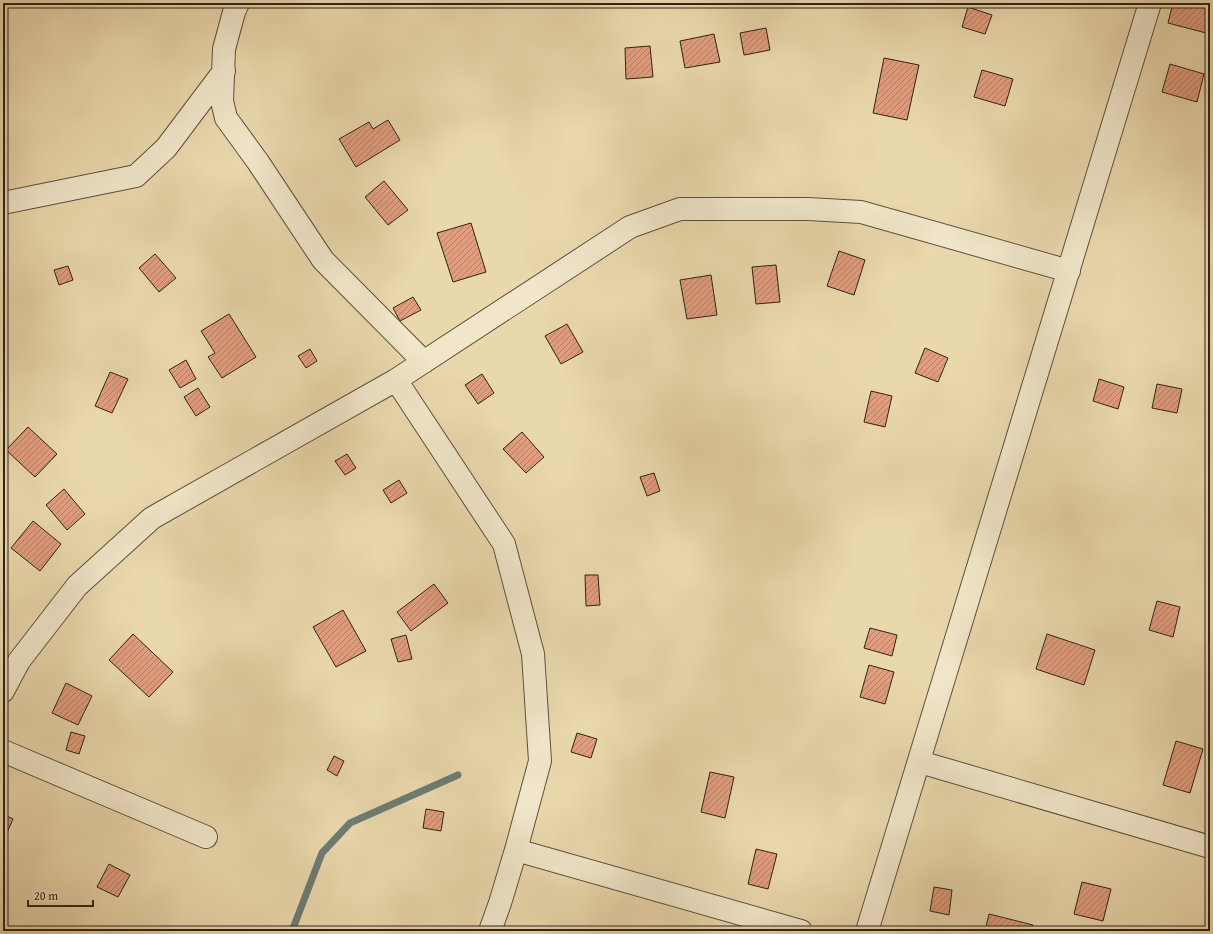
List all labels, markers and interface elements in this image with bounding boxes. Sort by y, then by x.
scale bar [28,882,93,908]
text: 20 m [34,887,58,904]

